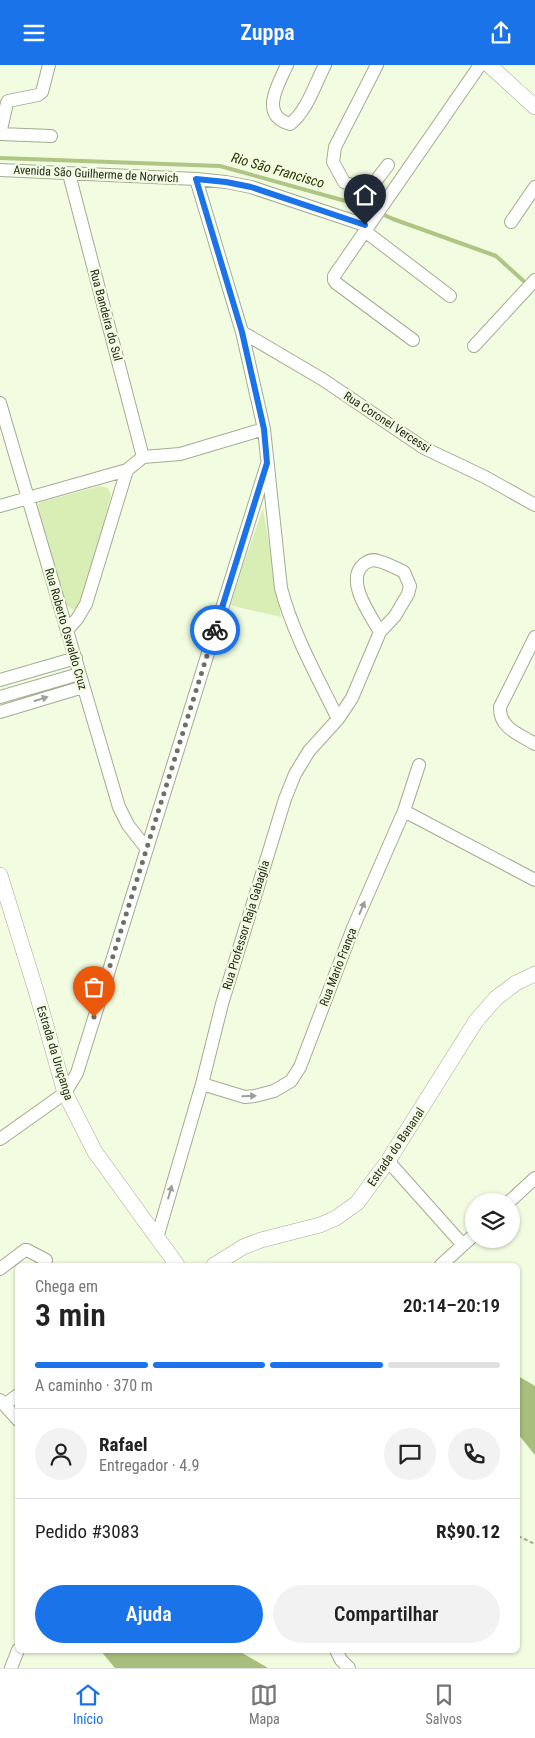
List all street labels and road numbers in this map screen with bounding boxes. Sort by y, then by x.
street label: Avenida São Guilherme de Norwich [13,163,179,185]
street label: Rua Bandeira do Sul [87,268,125,362]
street label: Rua Coronel Vercessi [341,389,433,455]
street label: Rua Roberto Oswaldo Cruz [42,567,90,691]
street label: Rua Professor Raja Gabaglia [220,858,272,991]
street label: Rua Mario França [317,926,359,1008]
street label: Estrada da Uruçanga [34,1004,76,1102]
street label: Estrada do Bananal [365,1105,427,1189]

